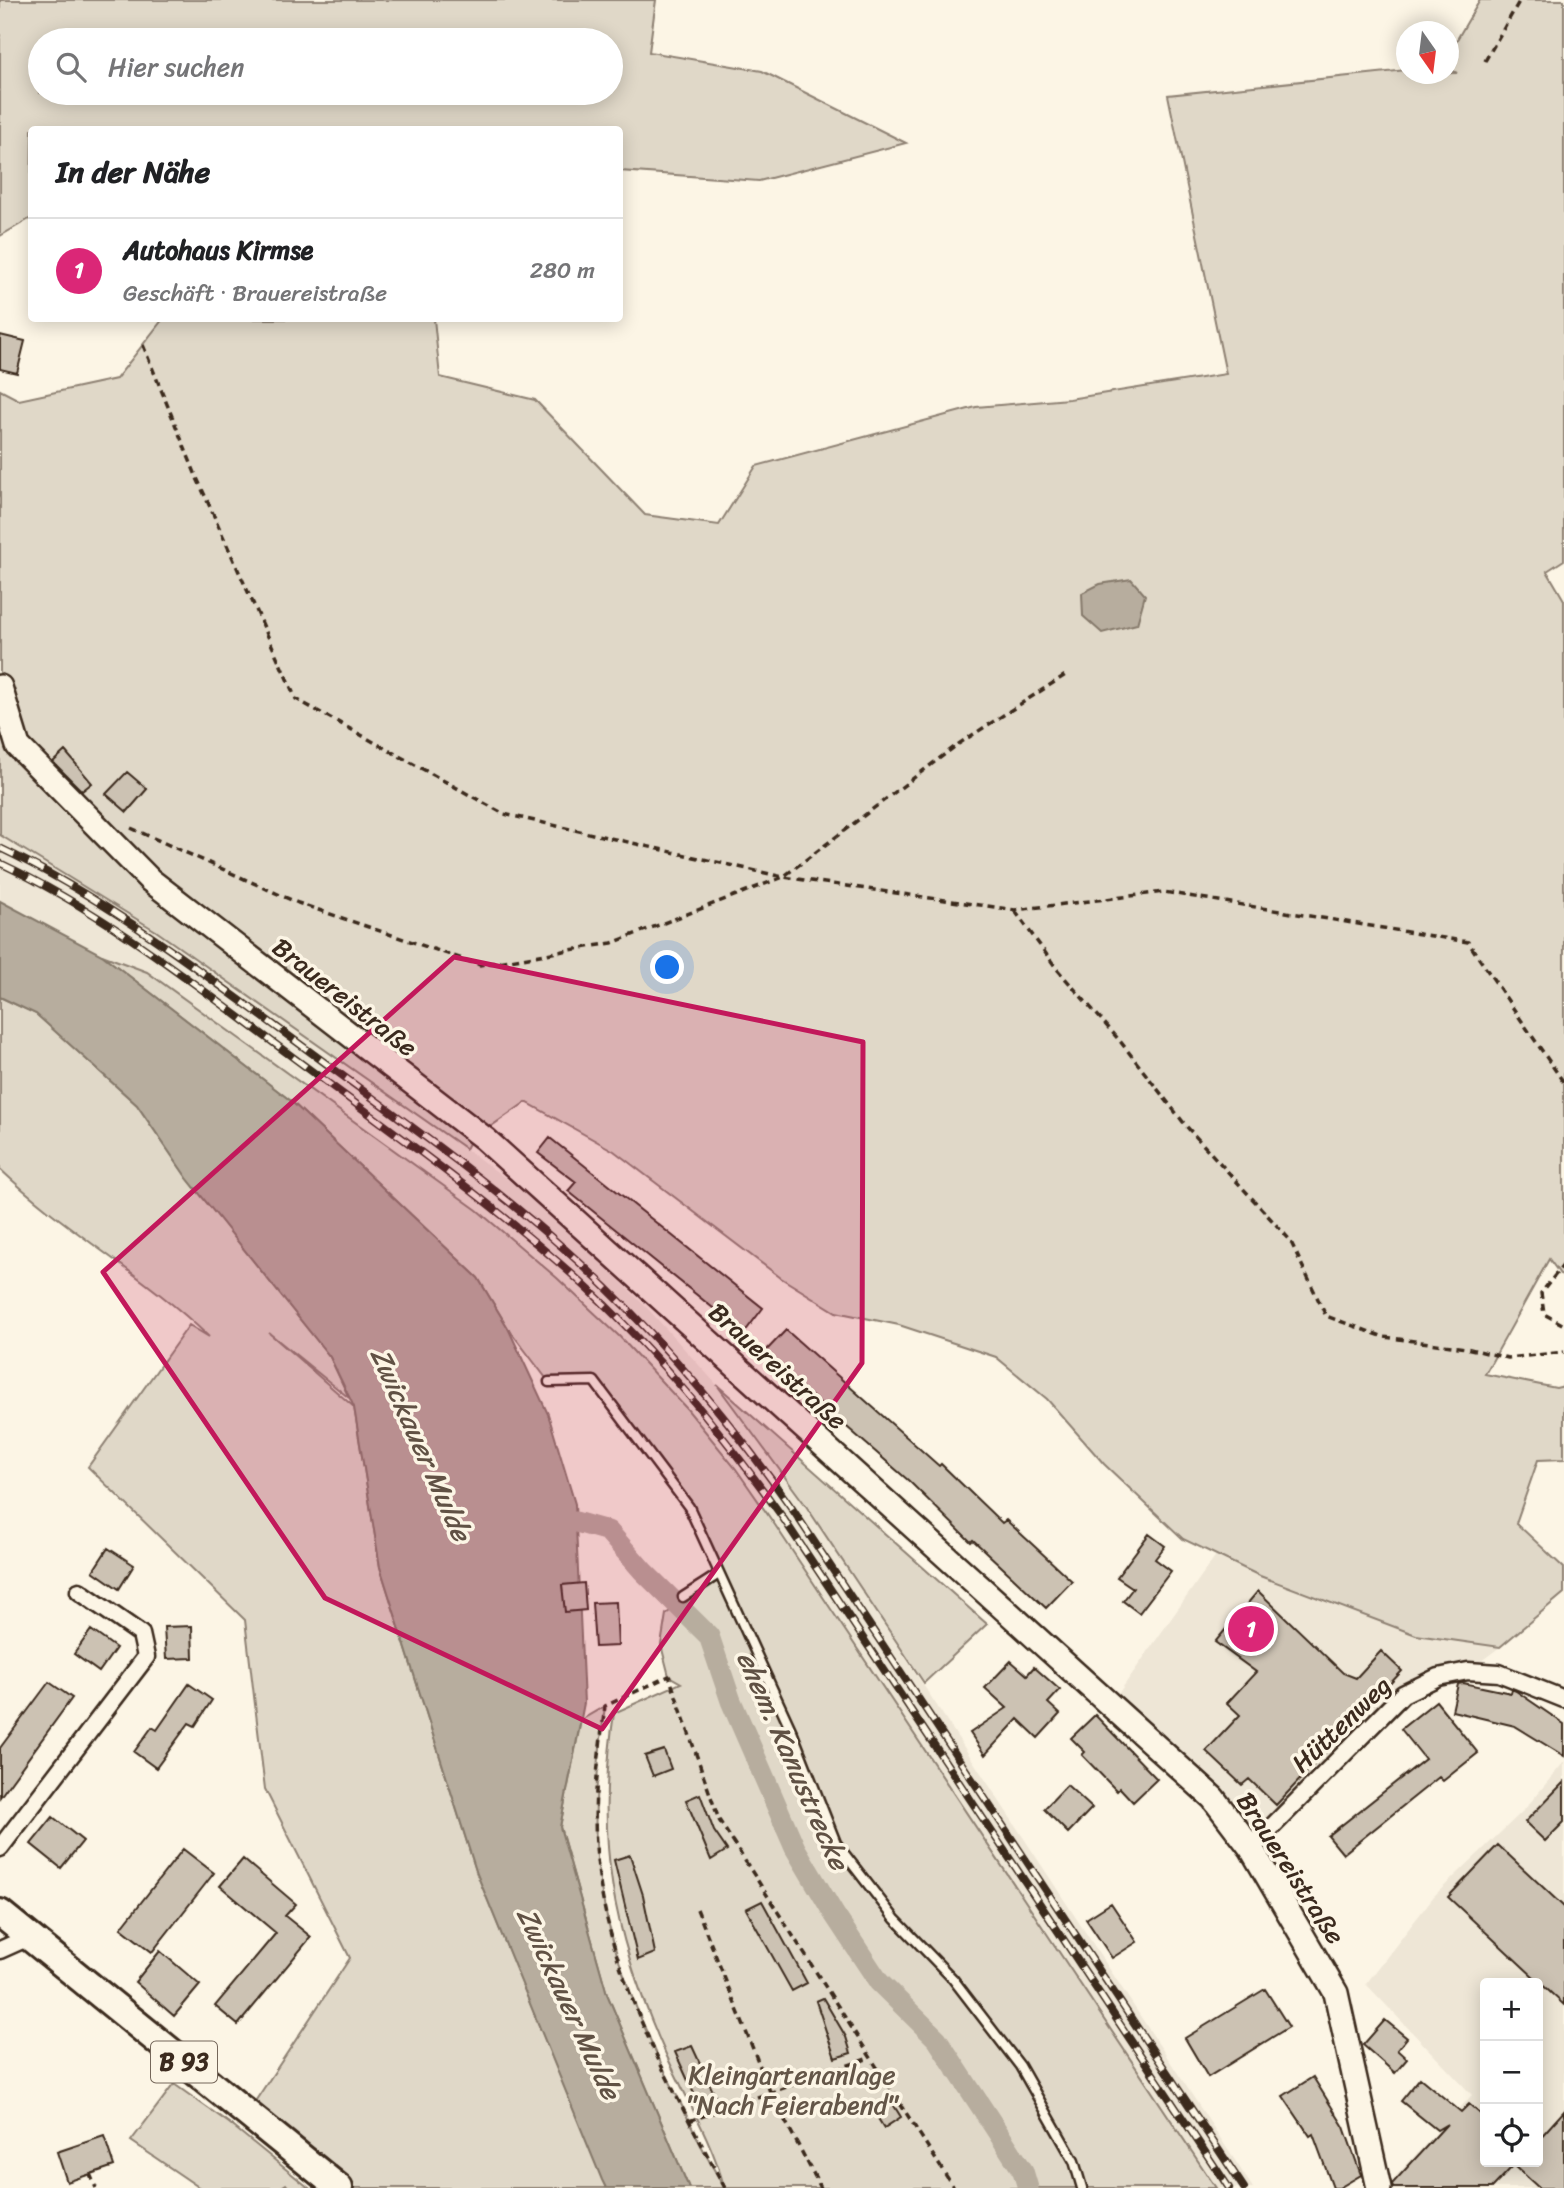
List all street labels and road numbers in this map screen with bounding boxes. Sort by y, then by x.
street label: Brauereistraße [262,925,428,1069]
street label: Brauereistraße [698,1290,858,1442]
street label: Hüttenweg [1280,1664,1402,1784]
street label: Brauereistraße [1224,1782,1358,1954]
road number: B 93 [151,2041,217,2082]

